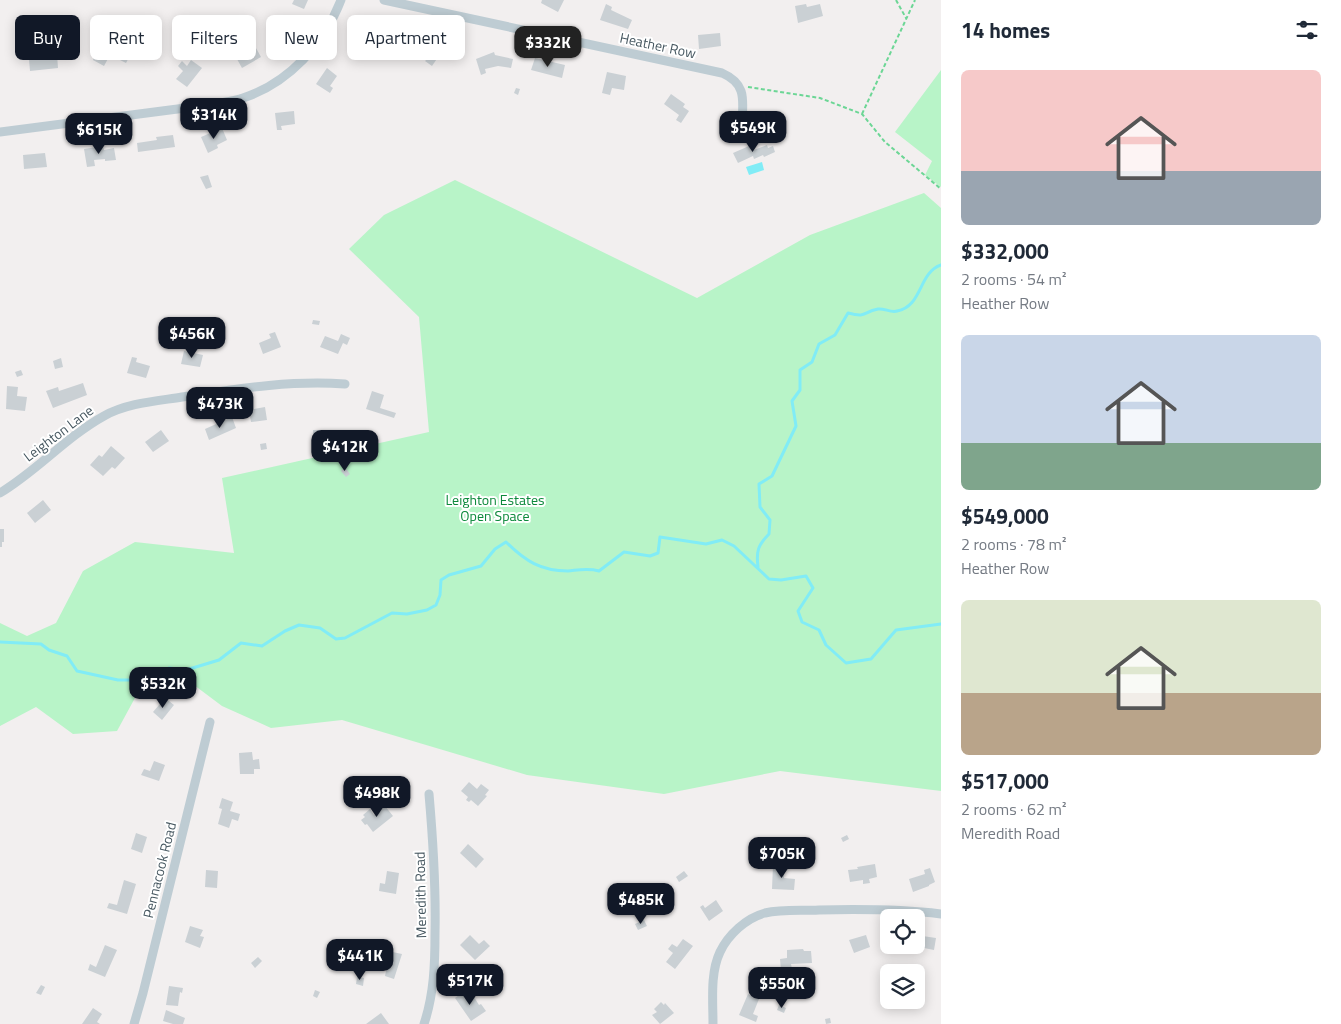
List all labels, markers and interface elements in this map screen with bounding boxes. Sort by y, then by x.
text: 14 homes [961,14,1050,46]
chip: Buy [15,15,80,60]
chip: Rent [90,15,162,60]
chip: Filters [172,15,256,60]
chip: New [266,15,337,60]
chip: Apartment [347,15,465,60]
icon: filters [1293,16,1321,44]
pin: $332K [513,26,583,68]
street label: Heather Row [618,27,698,63]
text: $332K [525,30,571,54]
pin: $314K [179,98,249,140]
text: $314K [191,102,237,126]
icon: home [1096,103,1186,193]
pin: $549K [718,110,788,153]
pin: $615K [64,112,134,155]
text: $549K [730,115,776,139]
text: $615K [76,117,122,141]
text: $332,000 [961,235,1049,267]
text: 2 rooms · 54 m² [961,267,1066,291]
text: Heather Row [961,291,1049,315]
pin: $456K [157,316,227,359]
text: $456K [169,321,215,345]
icon: home [1096,368,1186,458]
pin: $473K [185,386,255,429]
text: $473K [197,391,243,415]
street label: Leighton Lane [19,400,97,466]
pin: $412K [310,430,380,472]
text: $412K [322,434,368,458]
park label: Leighton Estates Open Space [445,489,545,526]
text: $549,000 [961,500,1049,532]
text: 2 rooms · 78 m² [961,532,1066,556]
text: Heather Row [961,556,1049,580]
icon: home [1096,633,1186,723]
pin: $532K [128,666,198,709]
text: $532K [140,671,186,695]
text: $517,000 [961,765,1049,797]
pin: $498K [342,776,412,818]
text: $498K [354,780,400,804]
text: 2 rooms · 62 m² [961,797,1066,821]
street label: Pennacook Road [137,820,181,920]
text: Meredith Road [961,821,1060,845]
pin: $705K [747,836,817,879]
text: $705K [759,841,805,865]
street label: Meredith Road [409,851,431,939]
pin: $485K [606,882,676,925]
text: $485K [618,887,664,911]
map controls [880,909,925,1009]
button: locate [880,909,925,954]
pin: $441K [325,938,395,981]
text: $441K [337,943,383,967]
pin: $517K [435,964,505,1006]
button: layers [880,964,925,1009]
pin: $550K [747,966,817,1009]
text: $517K [447,968,493,992]
text: $550K [759,971,805,995]

